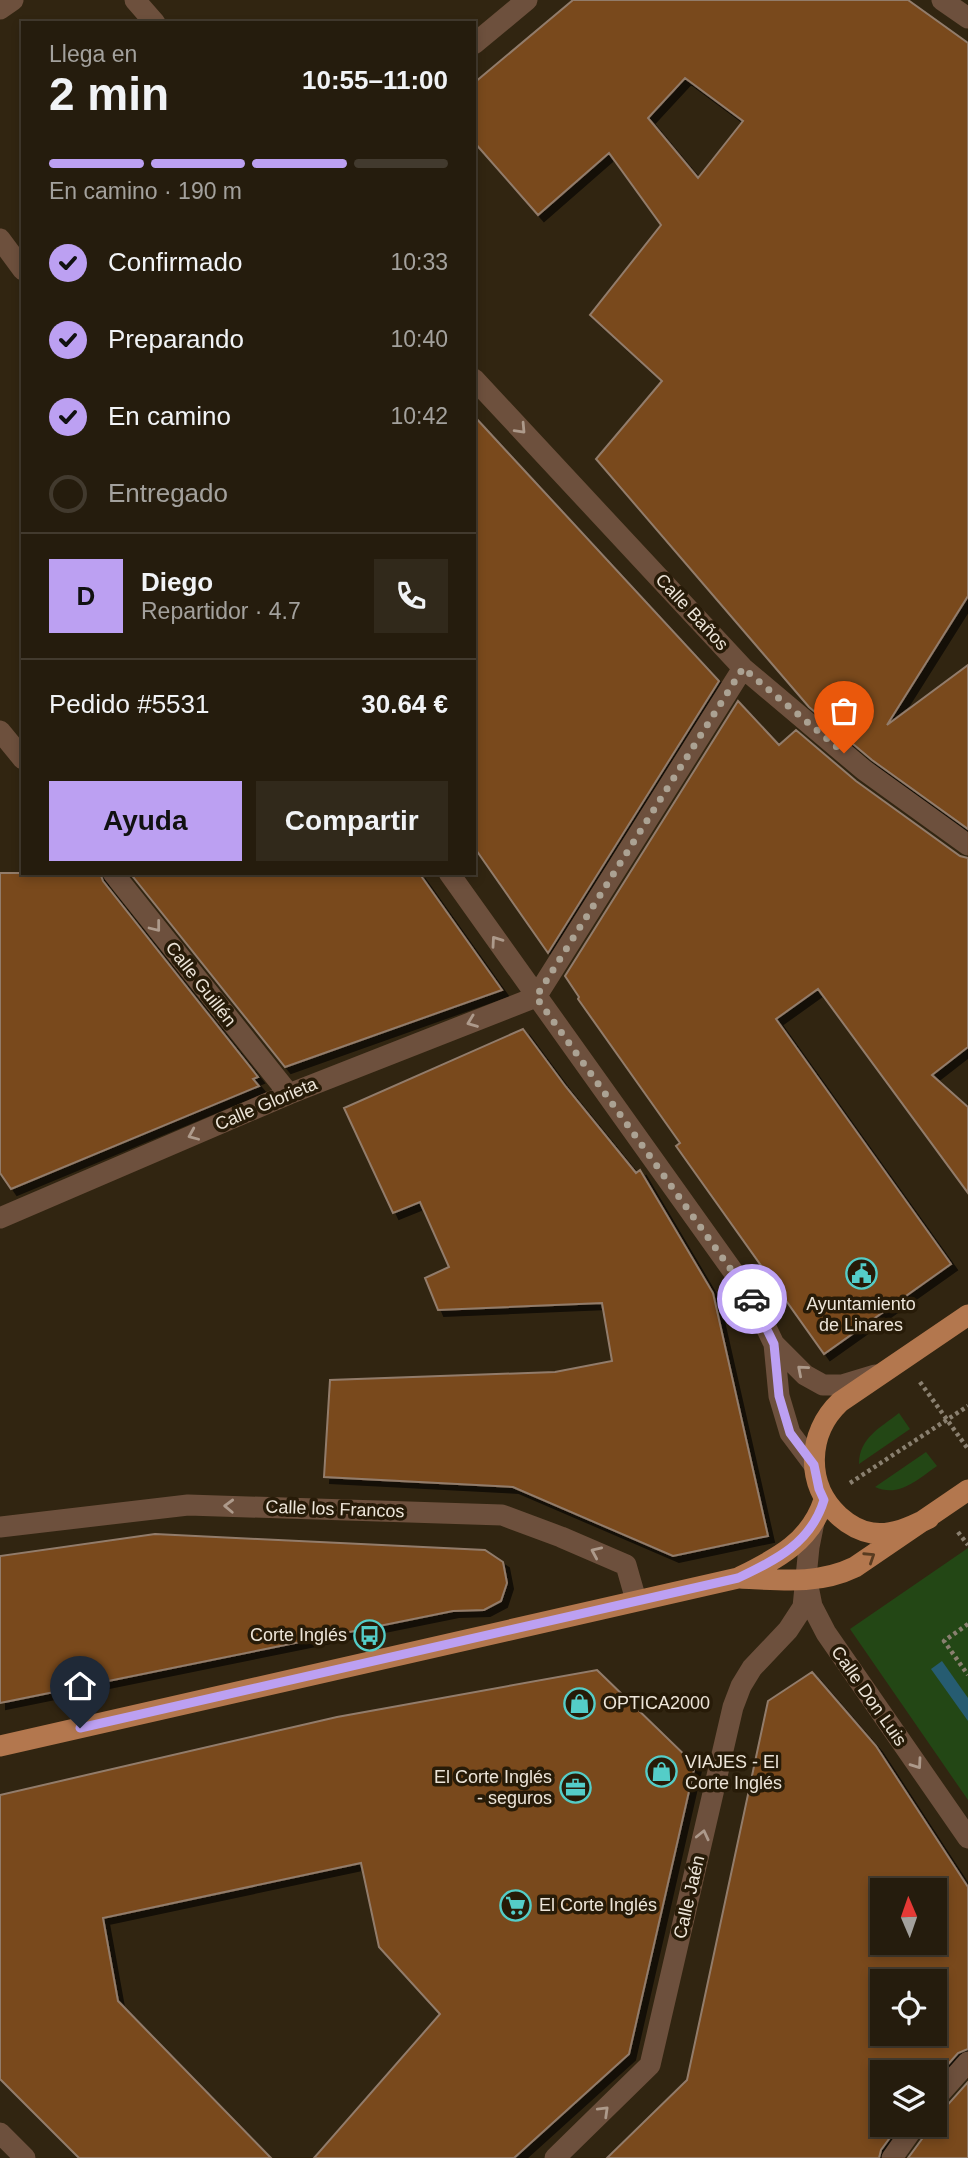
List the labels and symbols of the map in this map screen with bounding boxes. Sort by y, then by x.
one-way arrow [512,420,525,433]
street label: Calle Baños [652,570,732,654]
pin [814,681,874,753]
one-way arrow [147,919,160,931]
one-way arrow [492,936,505,949]
street label: Calle Guillén [162,938,240,1030]
one-way arrow [467,1014,479,1028]
street label: Calle Glorieta [212,1073,321,1135]
one-way arrow [188,1127,200,1141]
public building icon: Ayuntamiento de Linares [844,1257,878,1291]
courier [717,1264,787,1334]
place label: Ayuntamiento de Linares [806,1294,916,1335]
one-way arrow [797,1366,810,1378]
street label: Calle los Francos [265,1497,405,1521]
one-way arrow [224,1498,234,1514]
one-way arrow [591,1547,603,1561]
one-way arrow [862,1553,875,1565]
bus stop icon: Corte Inglés [353,1618,387,1652]
place label: Corte Inglés [250,1625,347,1645]
street label: Calle Don Luis [827,1642,911,1750]
pin [50,1656,110,1728]
shop icon: OPTICA2000 [563,1686,597,1720]
place label: OPTICA2000 [603,1693,710,1713]
place label: VIAJES - El Corte Inglés [685,1752,782,1793]
shop icon: VIAJES - El Corte Inglés [645,1755,679,1789]
one-way arrow [909,1756,921,1769]
place label: El Corte Inglés - seguros [434,1767,552,1808]
office icon: El Corte Inglés - seguros [558,1770,592,1804]
one-way arrow [695,1829,709,1841]
street label: Calle Jaén [670,1853,708,1941]
north arrow [870,1878,947,1955]
supermarket icon: El Corte Inglés [499,1888,533,1922]
place label: El Corte Inglés [539,1895,657,1915]
one-way arrow [595,2106,608,2119]

